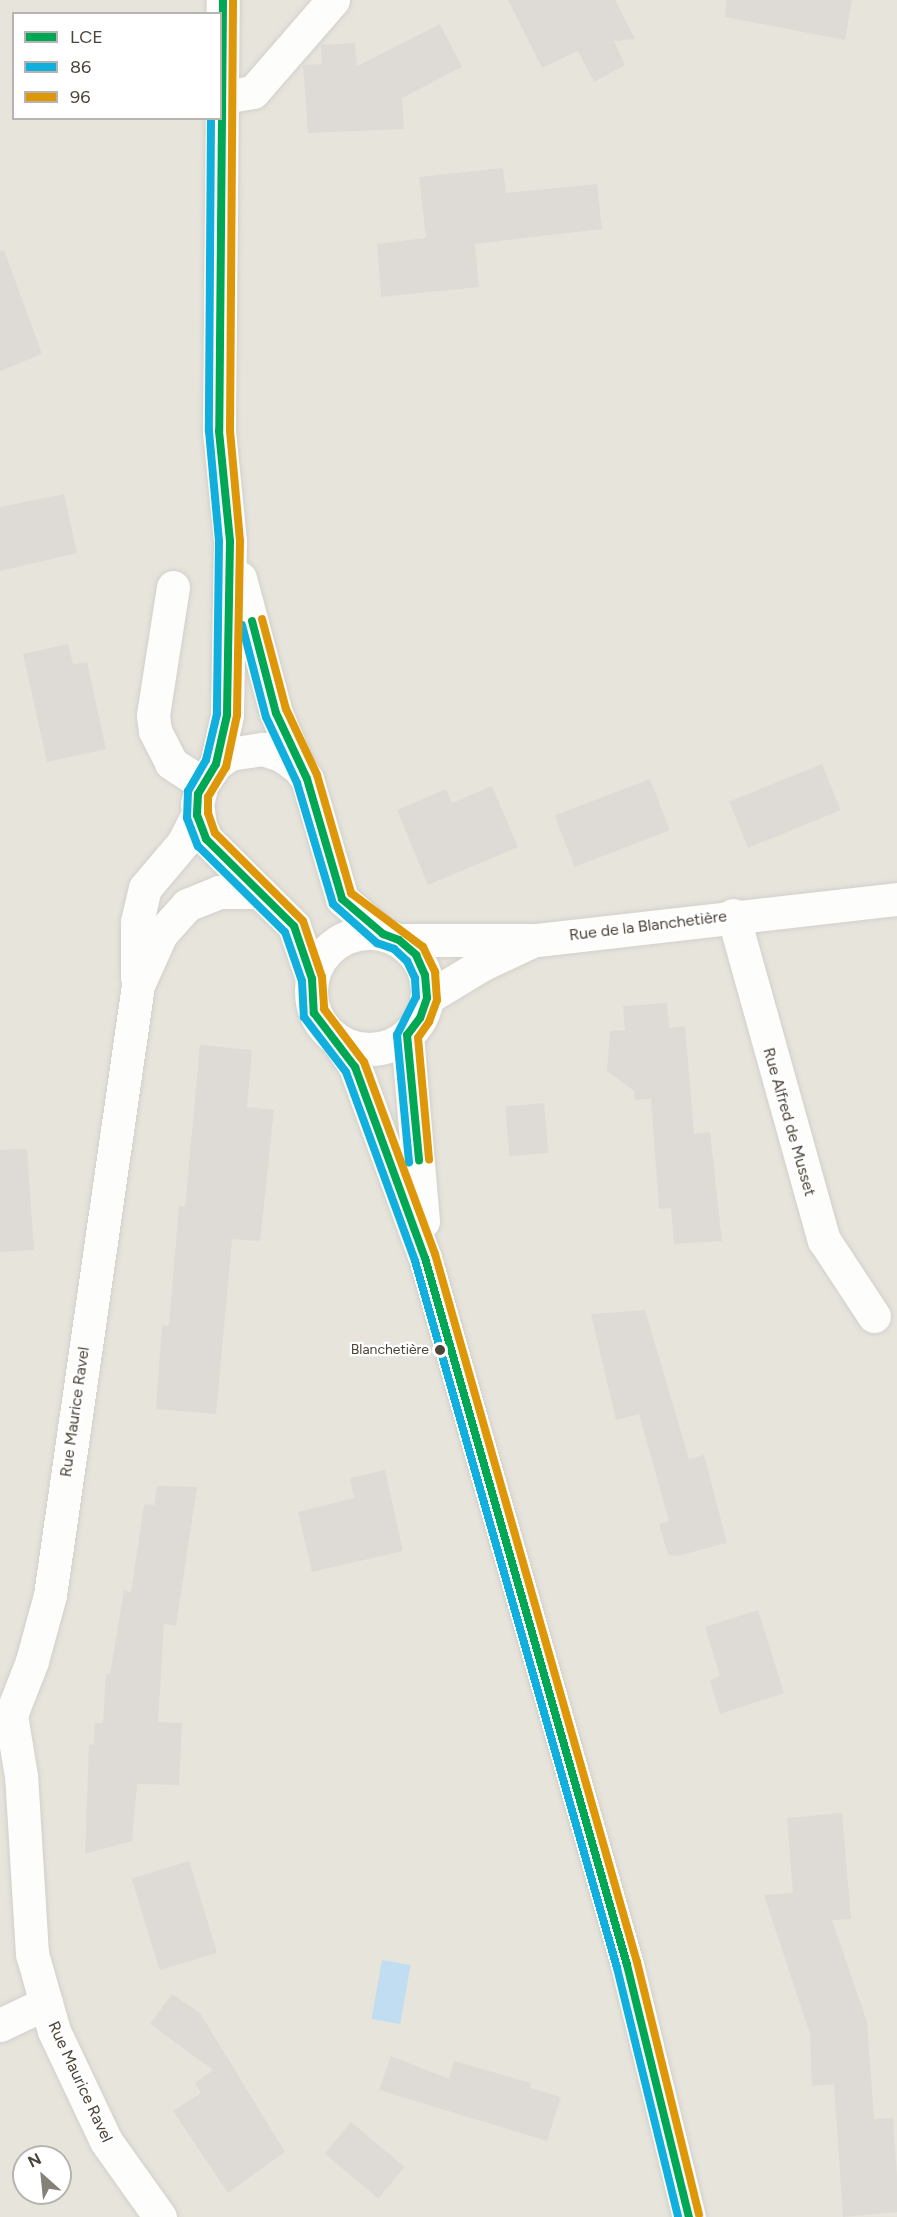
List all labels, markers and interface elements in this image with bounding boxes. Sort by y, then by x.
legend [12,12,222,120]
text: LCE [70,26,103,48]
text: 86 [70,56,91,78]
text: 96 [70,86,90,108]
street label: Rue de la Blanchetière [568,907,728,945]
street label: Rue Alfred de Musset [759,1046,819,1198]
place label: Blanchetière [351,1342,429,1358]
marker: Blanchetière [434,1344,446,1356]
street label: Rue Maurice Ravel [56,1346,94,1478]
street label: Rue Maurice Ravel [44,2019,116,2145]
north arrow [12,2145,72,2205]
text: N [25,2149,44,2172]

